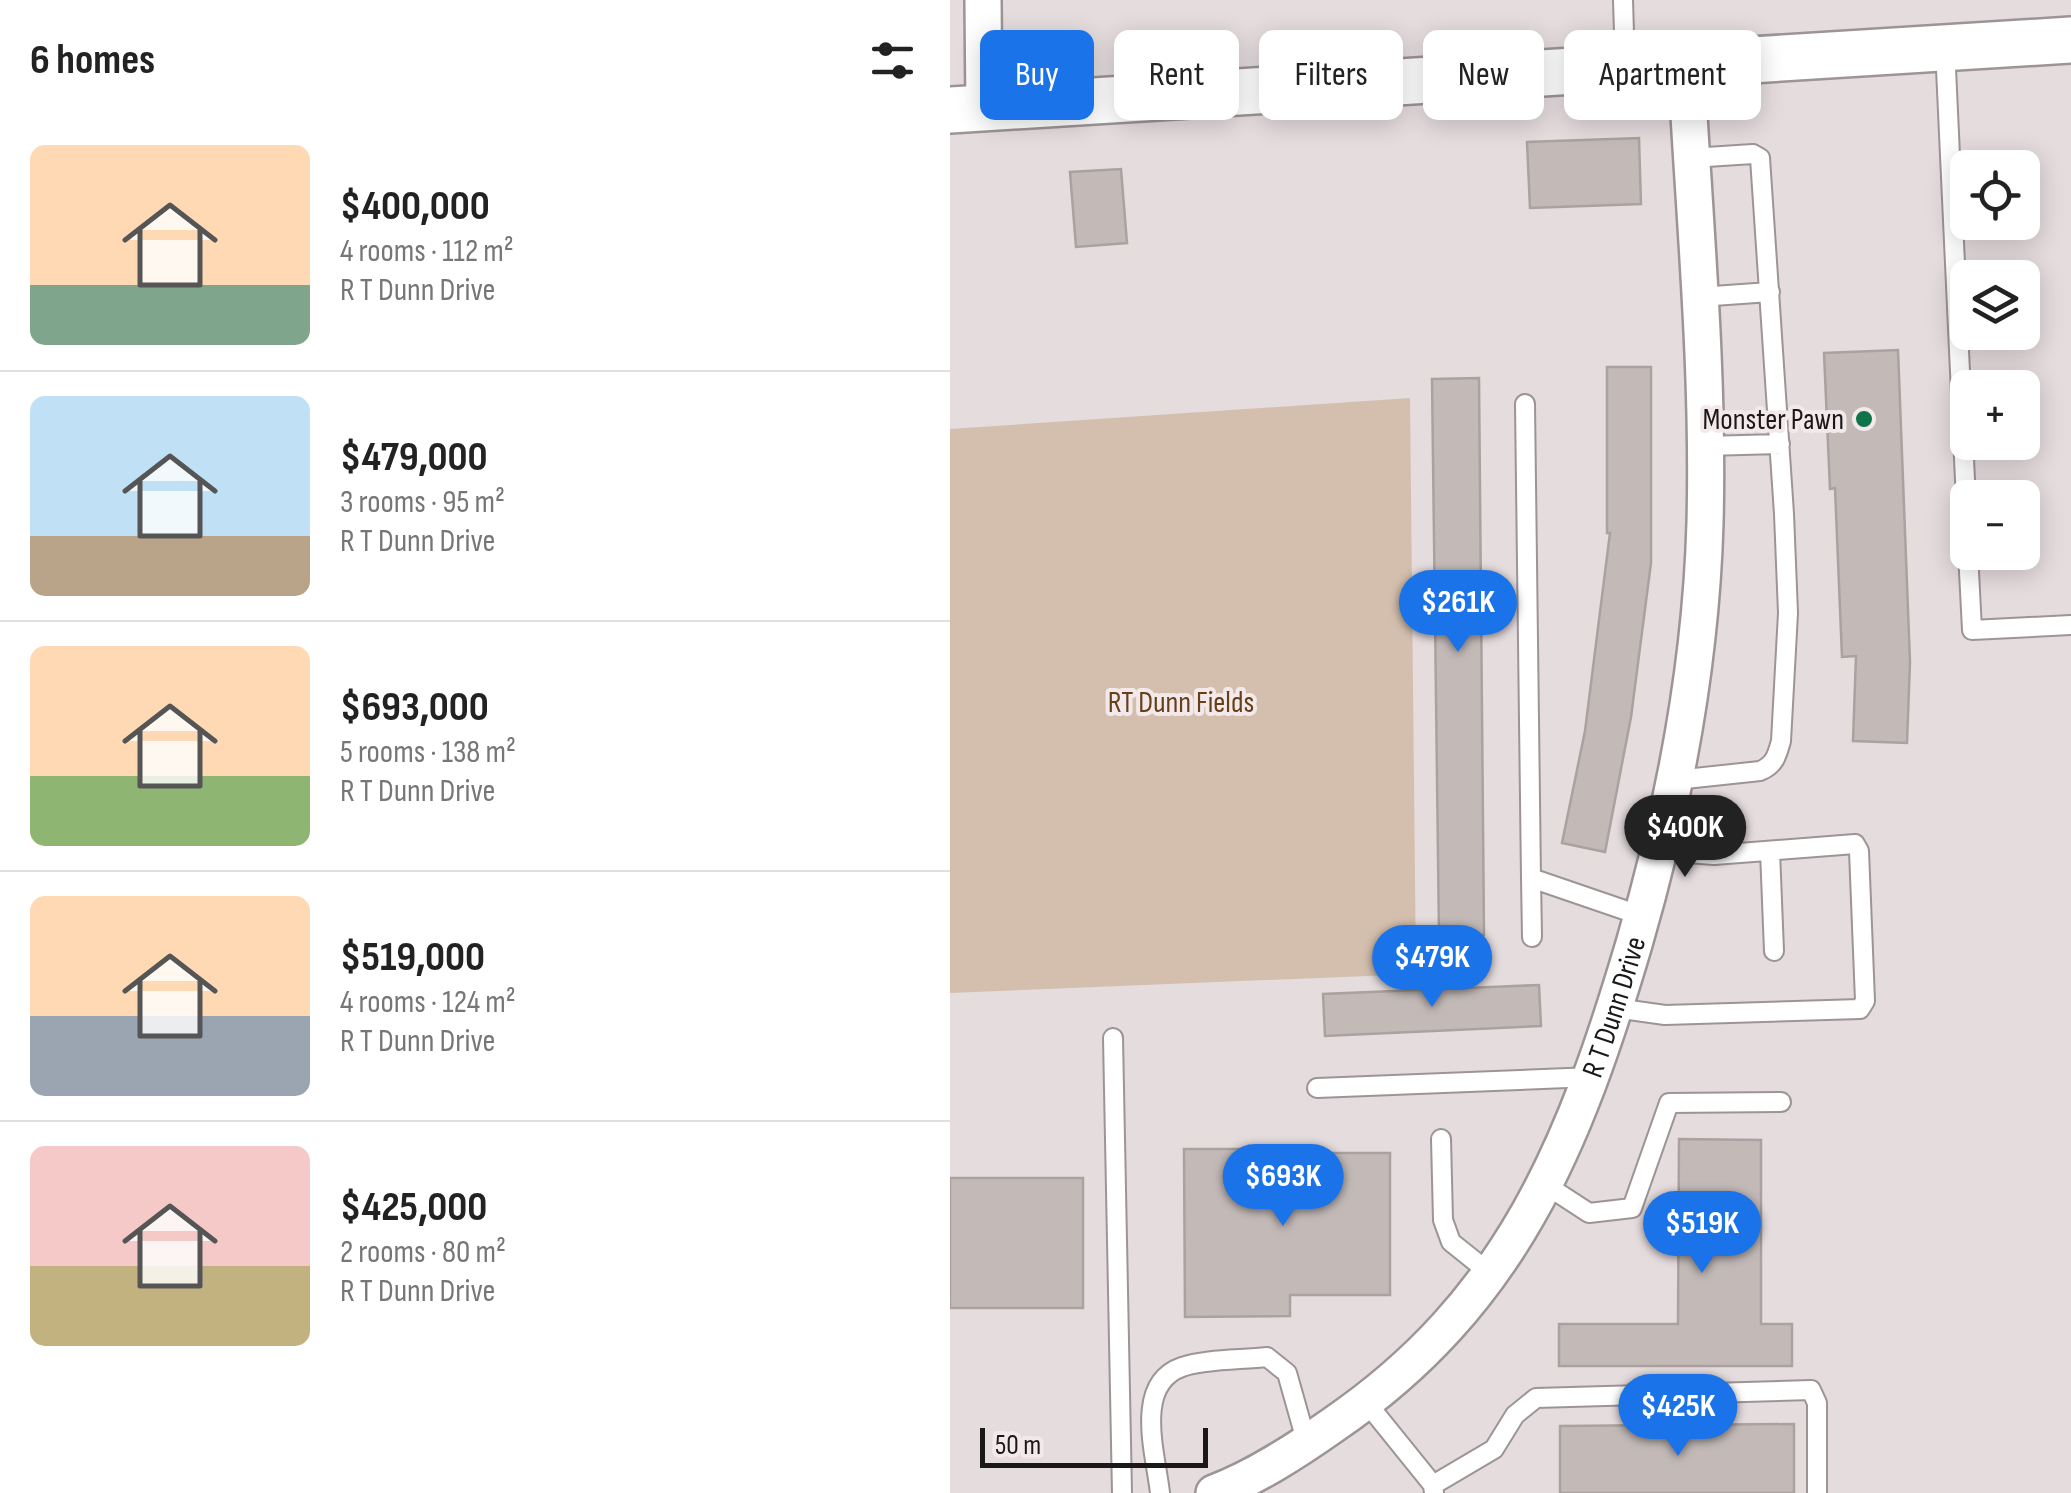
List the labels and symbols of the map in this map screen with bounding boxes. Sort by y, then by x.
place label: Monster Pawn [1702,402,1844,438]
marker: Monster Pawn [1853,408,1875,430]
pin: $261K [1388,570,1528,655]
park label: RT Dunn Fields [1108,685,1254,721]
pin: $400K [1615,795,1755,880]
pin: $479K [1362,925,1502,1010]
street label: R T Dunn Drive [1575,933,1654,1083]
pin: $693K [1213,1144,1353,1229]
pin: $519K [1632,1191,1772,1276]
pin: $425K [1608,1374,1748,1459]
scale bar [980,1423,1208,1468]

